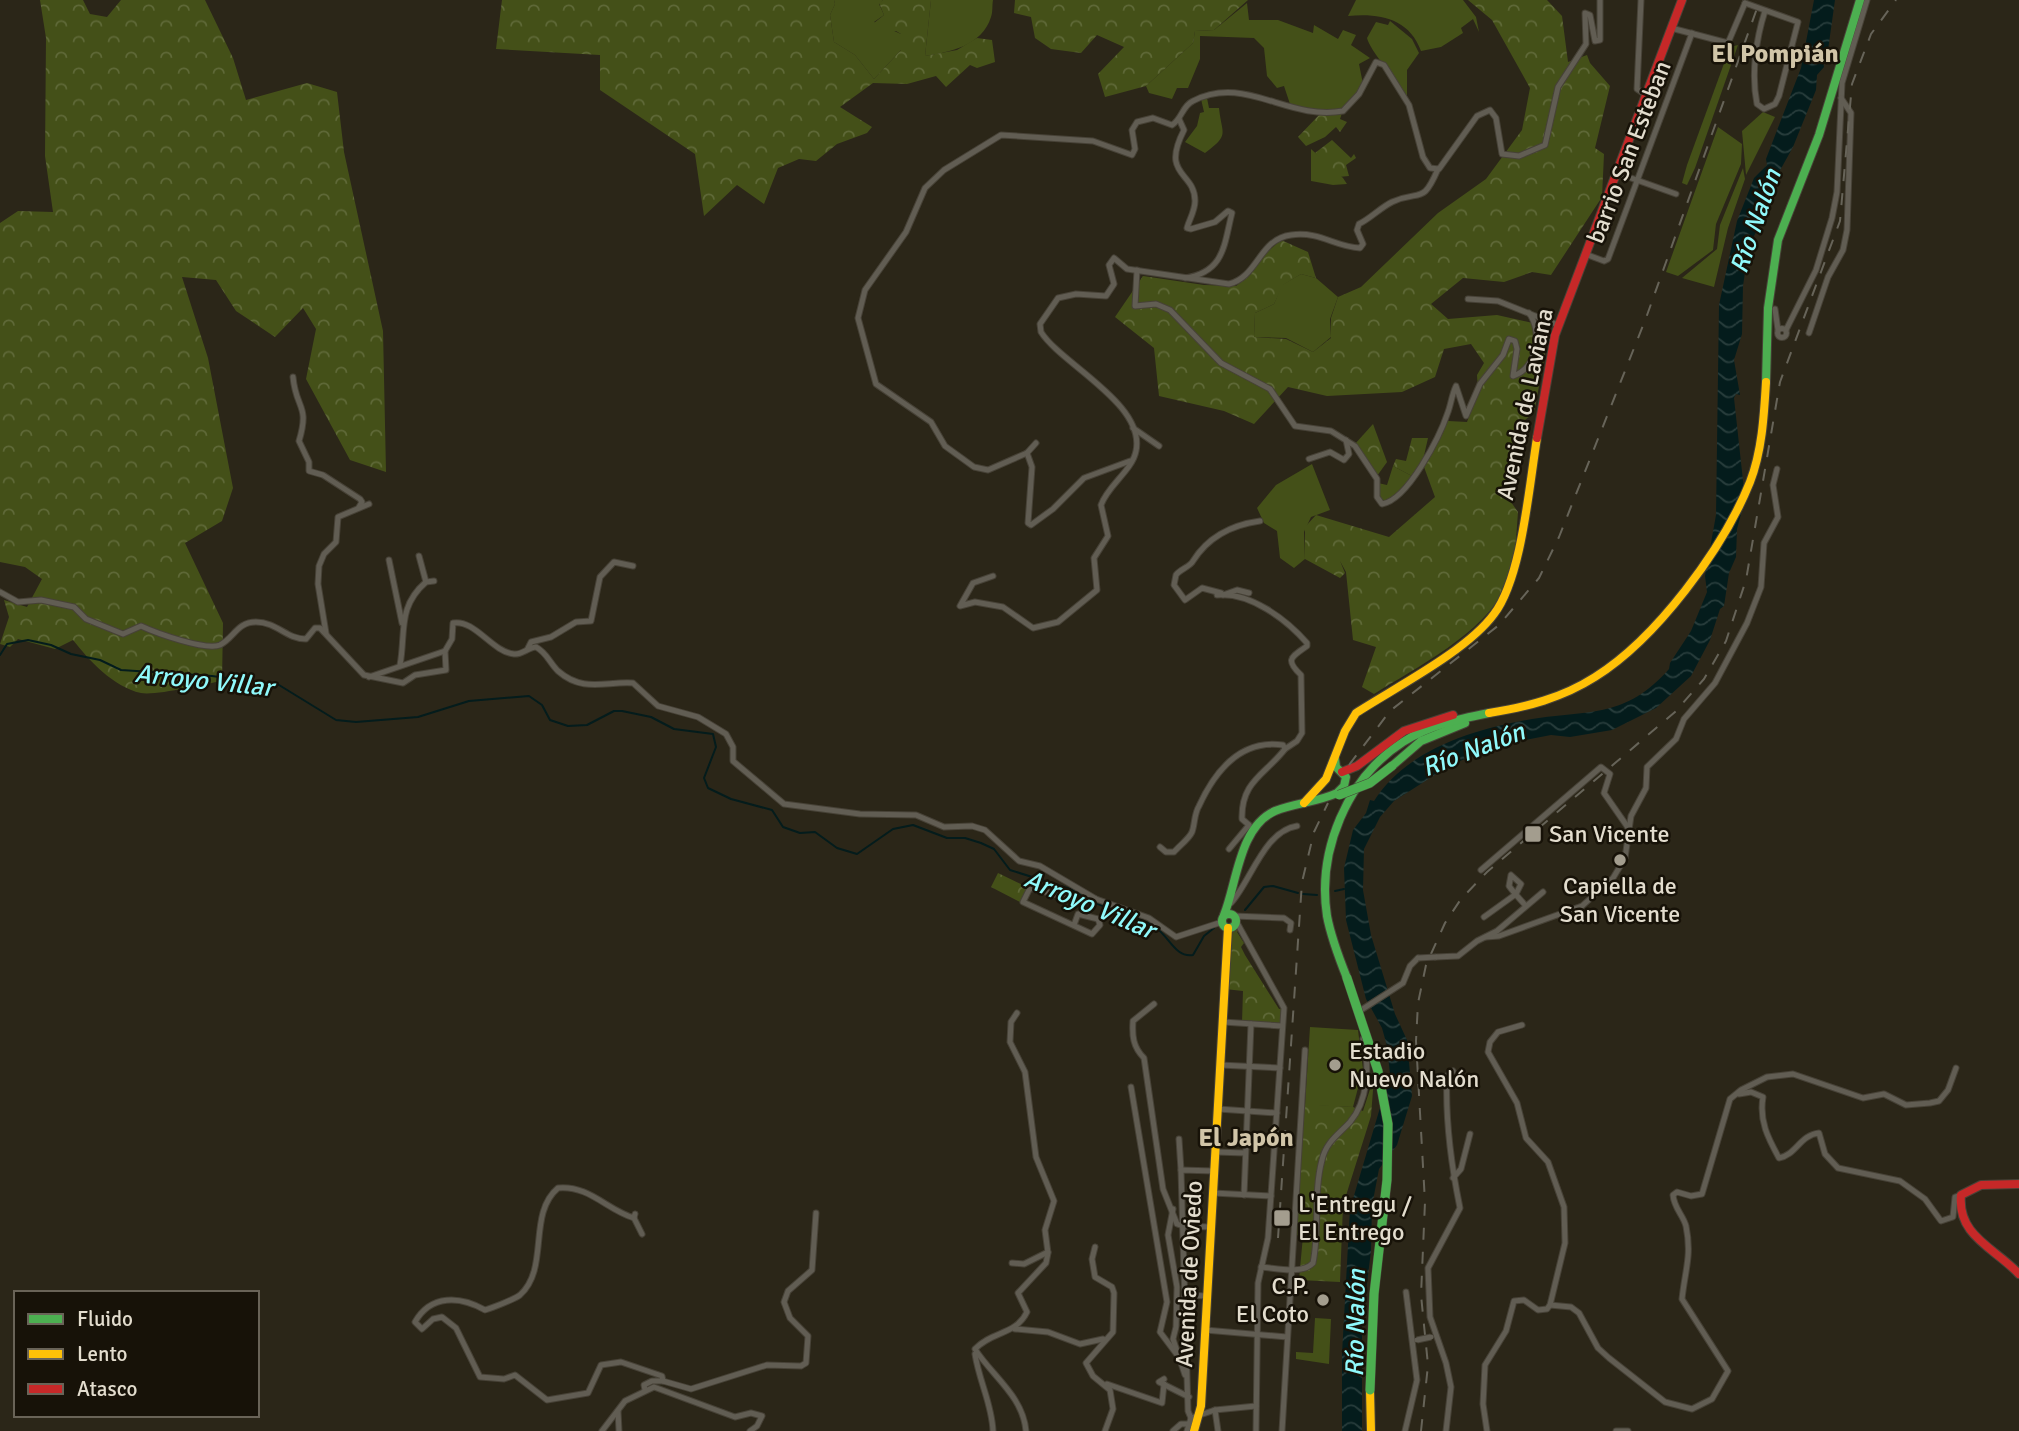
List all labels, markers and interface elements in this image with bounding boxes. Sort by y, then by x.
district label: El Pompián [1711,38,1839,70]
street label: barrio San Esteban [1580,56,1678,248]
water label: Río Nalón [1723,164,1789,278]
street label: Avenida de Laviana [1490,305,1560,503]
water label: Arroyo Villar [133,658,278,705]
water label: Río Nalón [1417,715,1530,784]
place label: San Vicente [1549,819,1670,849]
marker: San Vicente [1523,824,1543,844]
marker: Capiella de San Vicente [1612,852,1628,868]
water label: Arroyo Villar [1020,863,1163,948]
place label: Capiella de San Vicente [1560,871,1680,929]
place label: Estadio Nuevo Nalón [1349,1036,1479,1094]
marker: Estadio Nuevo Nalón [1327,1057,1343,1073]
district label: El Japón [1198,1122,1294,1154]
street label: Avenida de Oviedo [1169,1180,1209,1368]
place label: L'Entregu / El Entrego [1298,1189,1412,1247]
marker: L'Entregu / El Entrego [1272,1208,1292,1228]
water label: Río Nalón [1339,1268,1373,1377]
place label: C.P. El Coto [1236,1271,1309,1329]
legend [14,1291,259,1417]
marker: C.P. El Coto [1315,1292,1331,1308]
text: Fluido [77,1306,133,1332]
text: Lento [77,1341,127,1367]
text: Atasco [77,1376,137,1402]

